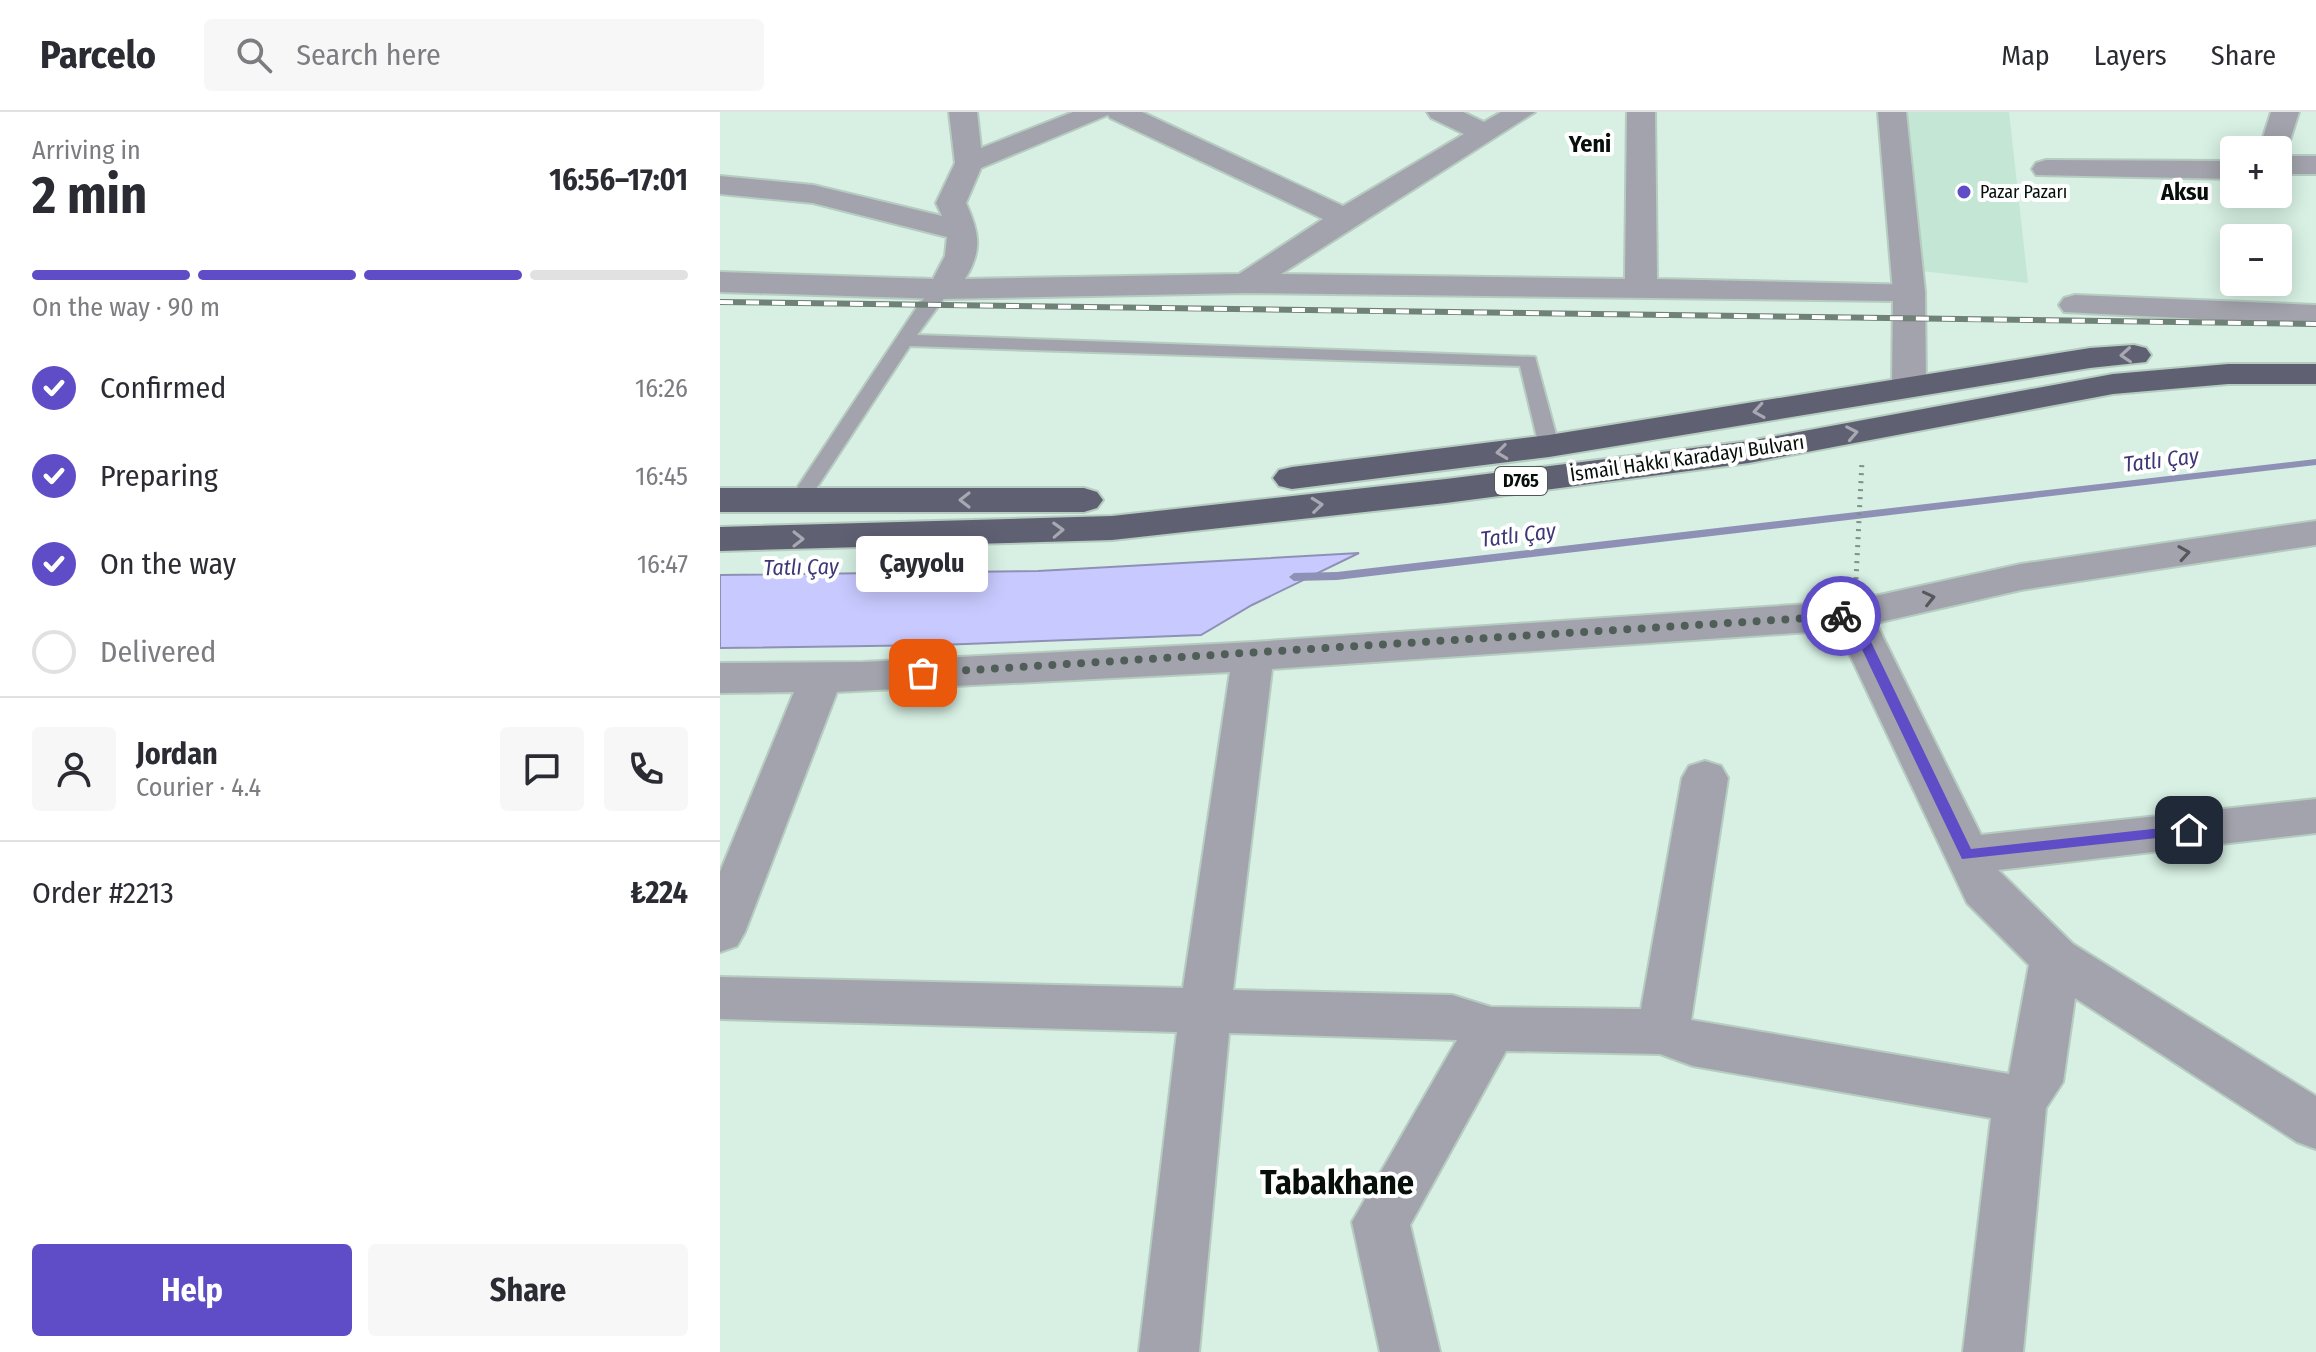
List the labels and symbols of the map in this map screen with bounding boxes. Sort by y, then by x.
district label: Yeni [1568,130,1611,158]
district label: Aksu [2160,178,2209,206]
place label: Pazar Pazarı [1980,181,2067,203]
marker: Pazar Pazarı [1955,183,1973,201]
one-way arrow [2119,346,2132,363]
one-way arrow [1752,402,1765,419]
one-way arrow [1845,426,1858,443]
street label: İsmail Hakkı Karadayı Bulvarı [1568,430,1806,486]
water label: Tatlı Çay [2122,442,2201,479]
one-way arrow [1495,443,1509,460]
road number: D765 [1495,467,1547,495]
one-way arrow [958,491,971,509]
one-way arrow [1310,497,1323,514]
water label: Tatlı Çay [1479,517,1558,554]
one-way arrow [1052,521,1065,538]
one-way arrow [792,530,805,548]
callout: Çayyolu [857,537,989,593]
one-way arrow [2178,545,2191,562]
water label: Tatlı Çay [763,553,840,582]
courier [1801,576,1881,656]
one-way arrow [1921,590,1935,607]
pin [889,639,957,707]
pin [2155,796,2223,864]
district label: Tabakhane [1260,1162,1414,1203]

